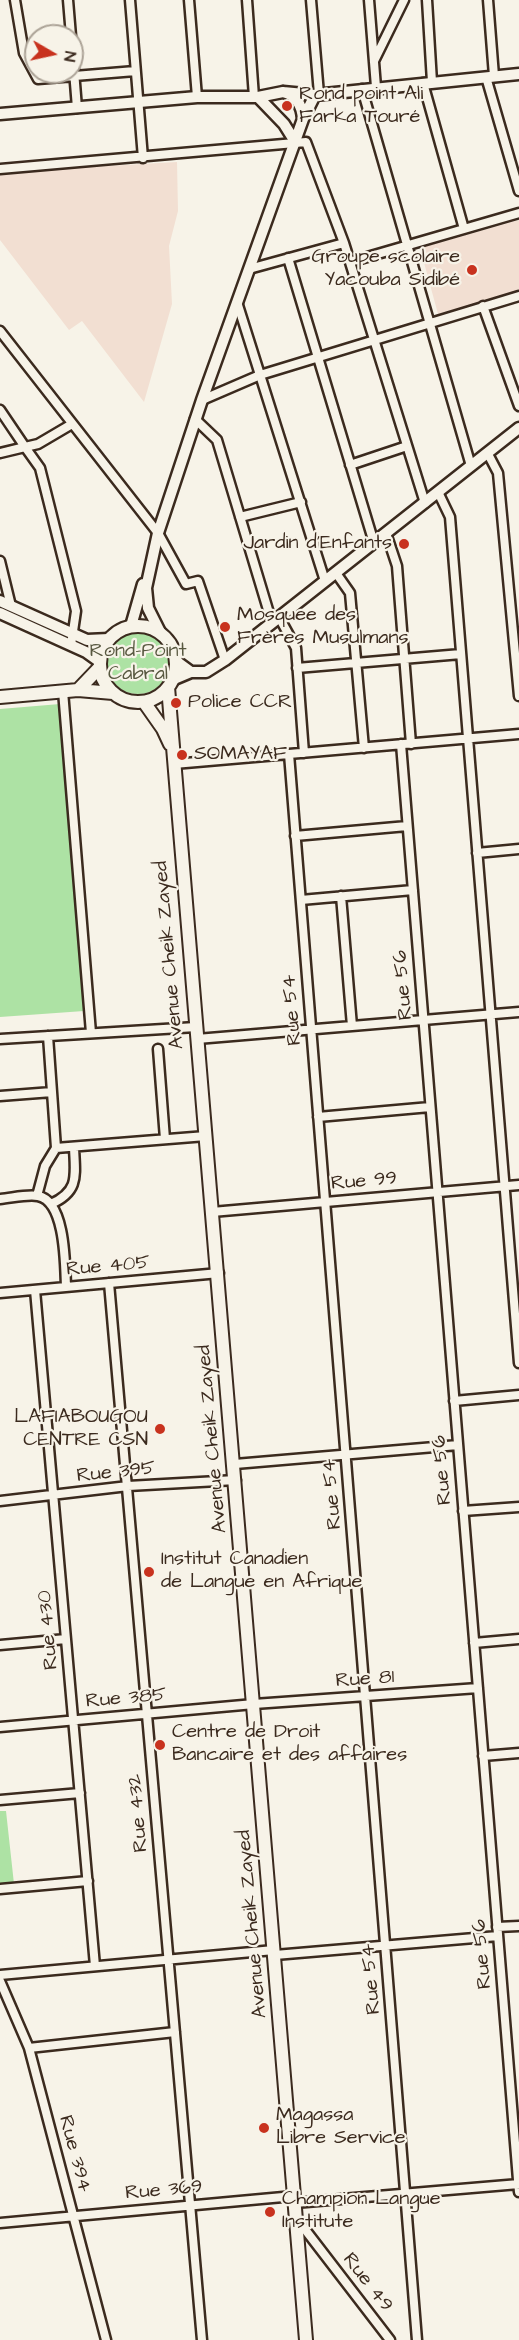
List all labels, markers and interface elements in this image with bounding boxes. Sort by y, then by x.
north arrow [24,24,84,84]
text: N [58,50,81,63]
place label: Rond point Ali Farka Touré [299,83,423,130]
marker: Rond point Ali Farka Touré [280,99,294,113]
place label: Groupe scolaire Yacouba Sidibé [312,246,460,293]
marker: Groupe scolaire Yacouba Sidibé [465,263,479,277]
place label: Jardin d'Enfants [243,532,392,556]
marker: Jardin d'Enfants [397,537,411,551]
place label: Mosquee des Frères Musulmans [237,604,408,651]
marker: Mosquee des Frères Musulmans [218,620,232,634]
park label: Rond-Point Cabral [89,640,187,687]
place label: Police CCR [188,691,292,715]
marker: Police CCR [169,696,183,710]
place label: SOMAYAF [194,743,287,767]
marker: SOMAYAF [175,748,189,762]
street label: Avenue Cheik Zayed [150,860,190,1050]
street label: Rue 56 [389,949,419,1021]
street label: Rue 54 [278,974,308,1046]
street label: Rue 99 [330,1167,398,1197]
street label: Rue 405 [65,1251,151,1283]
street label: Avenue Cheik Zayed [193,1344,233,1534]
place label: LAFIABOUGOU CENTRE CSN [14,1406,148,1453]
marker: LAFIABOUGOU CENTRE CSN [153,1422,167,1436]
street label: Rue 56 [428,1434,458,1506]
street label: Rue 395 [75,1457,157,1489]
street label: Rue 54 [318,1458,348,1530]
place label: Institut Canadien de Langue en Afrique [161,1548,362,1595]
marker: Institut Canadien de Langue en Afrique [142,1565,156,1579]
street label: Rue 430 [34,1589,64,1671]
street label: Rue 81 [335,1666,395,1694]
street label: Rue 385 [85,1684,167,1714]
place label: Centre de Droit Bancaire et des affaires [172,1721,407,1768]
marker: Centre de Droit Bancaire et des affaires [153,1738,167,1752]
street label: Rue 432 [124,1773,154,1853]
street label: Avenue Cheik Zayed [233,1829,273,2019]
street label: Rue 56 [468,1918,498,1990]
street label: Rue 54 [357,1943,387,2015]
place label: Magassa Libre Service [276,2104,406,2151]
street label: Rue 394 [52,2113,96,2195]
marker: Magassa Libre Service [257,2121,271,2135]
street label: Rue 369 [124,2176,204,2206]
place label: Champion Langue Institute [282,2188,441,2235]
marker: Champion Langue Institute [263,2205,277,2219]
street label: Rue 49 [337,2249,397,2317]

